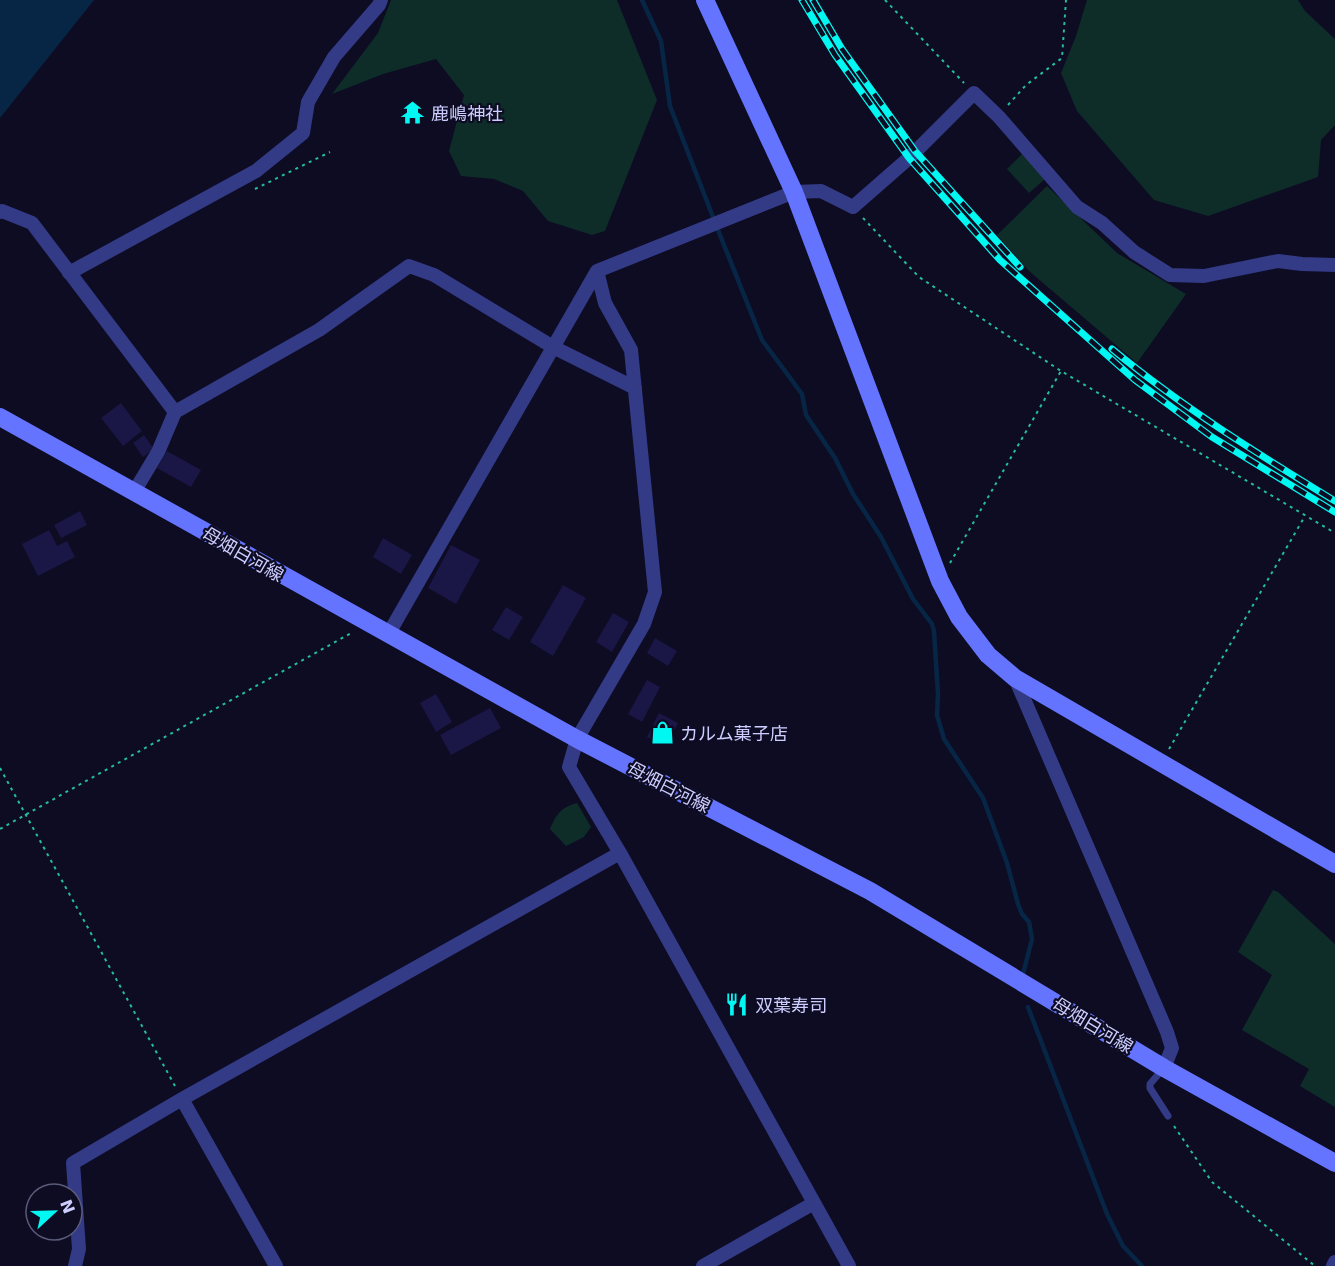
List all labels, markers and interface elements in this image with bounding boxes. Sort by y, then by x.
temple icon: 鹿嶋神社 [400,100,426,126]
place label: 鹿嶋神社 [431,103,503,124]
street label: 母畑白河線 [199,522,287,586]
shop icon: カルム菓子店 [649,720,675,746]
place label: カルム菓子店 [680,723,788,744]
street label: 母畑白河線 [624,757,714,817]
restaurant icon: 双葉寿司 [724,992,750,1018]
street label: 母畑白河線 [1049,993,1137,1057]
place label: 双葉寿司 [755,995,827,1016]
north arrow [24,1182,84,1242]
text: N [56,1197,79,1216]

